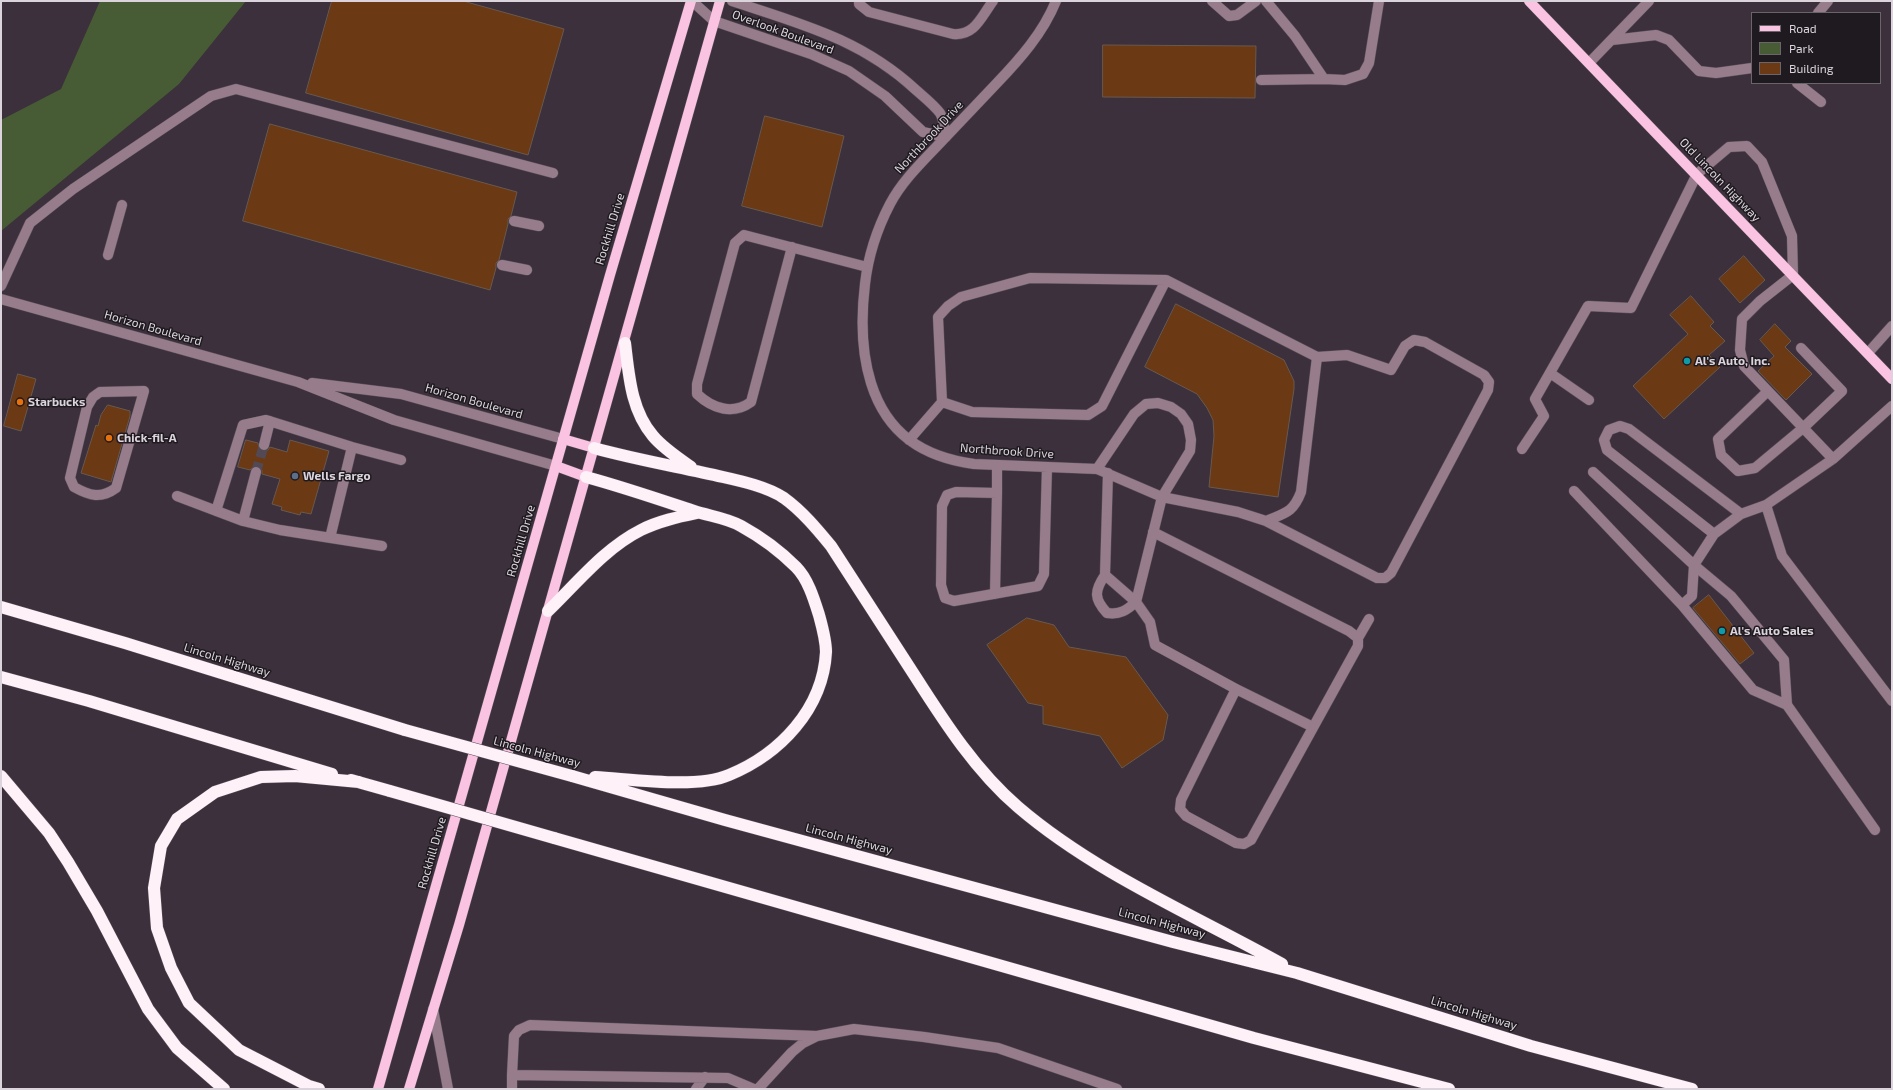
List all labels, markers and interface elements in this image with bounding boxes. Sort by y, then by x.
street label: Overlook Boulevard [730,7,836,57]
legend [1751,12,1881,84]
text: Road [1789,21,1817,35]
text: Park [1789,41,1814,55]
text: Building [1789,61,1833,75]
street label: Northbrook Drive [892,98,966,176]
street label: Old Lincoln Highway [1676,135,1764,225]
street label: Rockhill Drive [592,191,628,267]
street label: Horizon Boulevard [103,307,203,349]
place label: Al's Auto, Inc. [1695,354,1770,368]
marker: Al's Auto, Inc. [1682,356,1692,366]
street label: Horizon Boulevard [424,380,524,422]
place label: Starbucks [28,395,85,409]
marker: Starbucks [15,397,25,407]
place label: Chick-fil-A [117,431,177,445]
marker: Chick-fil-A [104,433,114,443]
street label: Northbrook Drive [960,441,1054,461]
place label: Wells Fargo [303,469,370,483]
marker: Wells Fargo [290,471,300,481]
street label: Rockhill Drive [504,503,538,579]
place label: Al's Auto Sales [1730,624,1814,638]
marker: Al's Auto Sales [1717,626,1727,636]
street label: Lincoln Highway [182,640,272,680]
street label: Lincoln Highway [492,733,582,771]
street label: Rockhill Drive [415,815,449,891]
street label: Lincoln Highway [804,820,894,858]
street label: Lincoln Highway [1117,904,1207,942]
street label: Lincoln Highway [1429,993,1519,1033]

